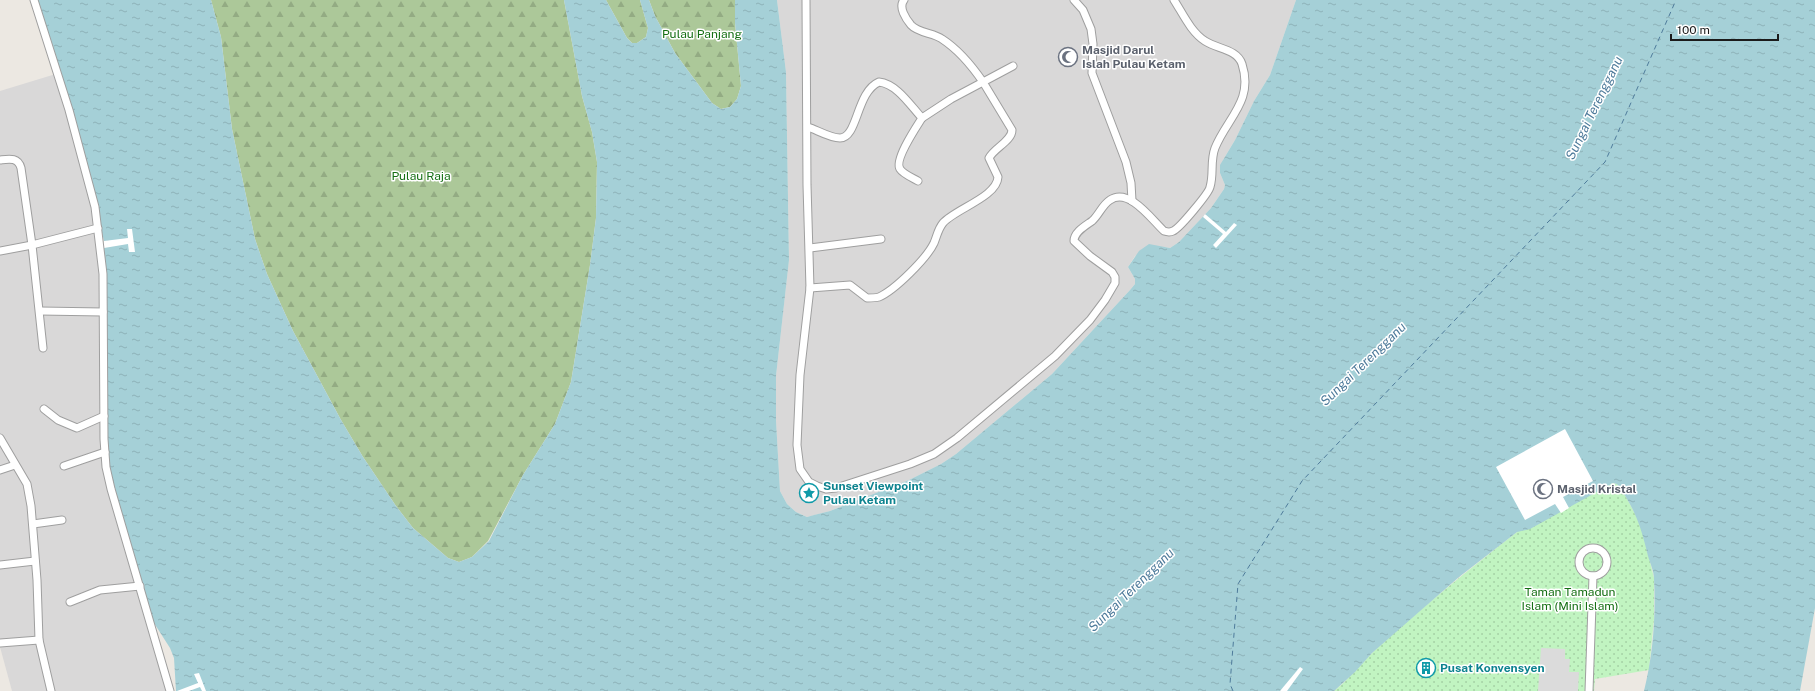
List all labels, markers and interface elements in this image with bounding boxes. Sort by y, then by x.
scale bar [1671,16,1778,42]
text: 100 m [1677,23,1710,37]
park label: Pulau Panjang [662,27,742,41]
place label: Masjid Darul Islah Pulau Ketam [1082,43,1186,71]
mosque icon: Masjid Darul Islah Pulau Ketam [1057,46,1079,68]
water label: Sungai Terengganu [1562,54,1626,162]
park label: Pulau Raja [391,169,451,183]
water label: Sungai Terengganu [1317,319,1409,409]
mosque icon: Masjid Kristal [1532,478,1554,500]
place label: Sunset Viewpoint Pulau Ketam [823,479,923,507]
place icon: Sunset Viewpoint Pulau Ketam [798,482,820,504]
place label: Masjid Kristal [1557,482,1637,496]
water label: Sungai Terengganu [1085,545,1177,635]
park label: Taman Tamadun Islam (Mini Islam) [1522,585,1618,613]
building icon: Pusat Konvensyen [1415,657,1437,679]
place label: Pusat Konvensyen [1440,661,1545,675]

